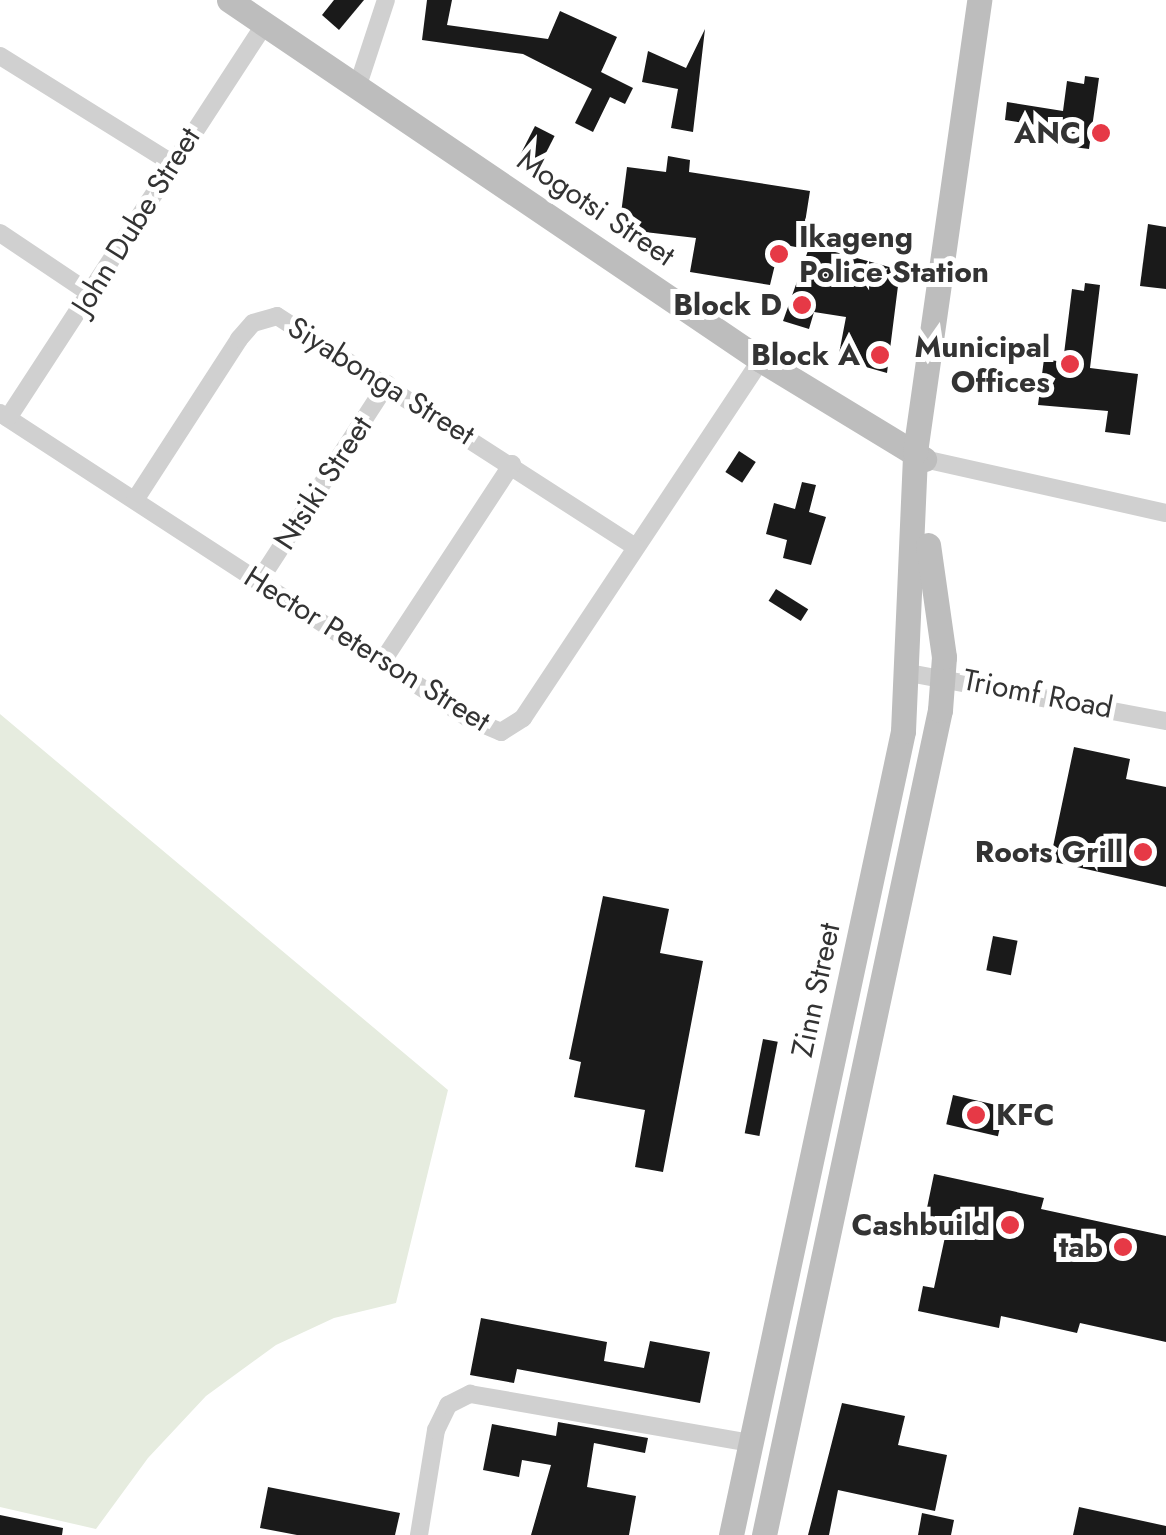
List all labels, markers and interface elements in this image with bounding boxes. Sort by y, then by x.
place label: ANC [1014,115,1081,151]
street label: John Dube Street [64,121,208,321]
marker: ANC [1090,122,1112,144]
street label: Mogotsi Street [511,142,681,274]
place label: Ikageng Police Station [799,219,989,290]
marker: Ikageng Police Station [768,243,790,265]
place label: Block D [673,287,782,323]
marker: Block D [791,294,813,316]
street label: Siyabonga Street [281,309,481,453]
place label: Municipal Offices [915,329,1050,400]
place label: Block A [751,337,860,373]
marker: Block A [869,344,891,366]
marker: Municipal Offices [1059,353,1081,375]
street label: Ntsiki Street [267,409,379,557]
street label: Hector Peterson Street [238,559,496,739]
street label: Triomf Road [960,662,1116,726]
place label: Roots Grill [975,834,1123,870]
marker: Roots Grill [1132,841,1154,863]
street label: Zinn Street [784,920,848,1060]
place label: KFC [996,1097,1055,1133]
marker: KFC [965,1104,987,1126]
place label: Cashbuild [851,1207,990,1243]
marker: Cashbuild [999,1214,1021,1236]
place label: tab [1059,1229,1103,1265]
marker: tab [1112,1236,1134,1258]

